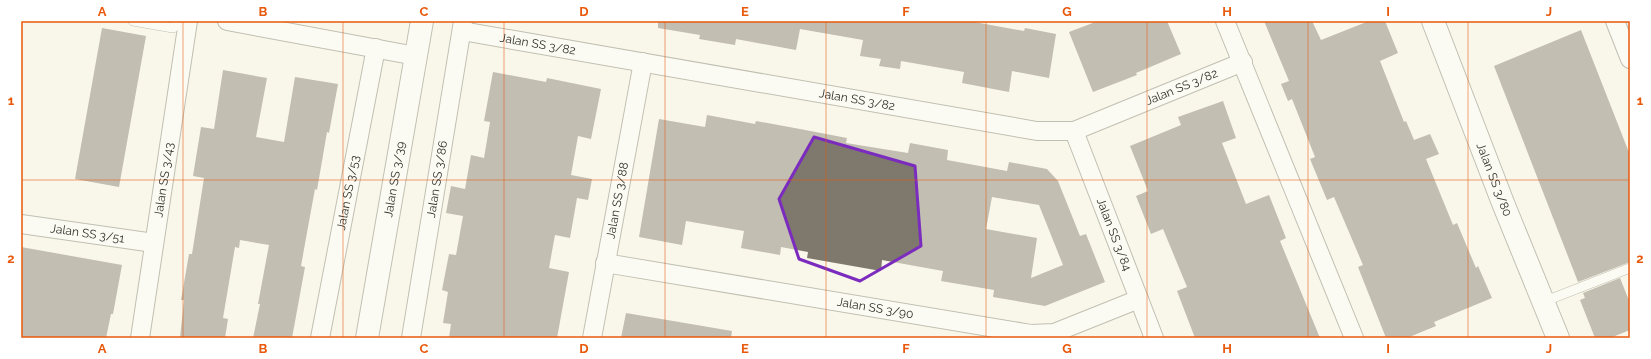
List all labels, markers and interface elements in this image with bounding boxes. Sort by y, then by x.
text: A [98,4,107,19]
text: B [259,4,268,19]
text: C [420,4,429,19]
text: D [579,4,589,19]
text: E [741,4,749,19]
text: F [902,4,910,19]
text: G [1062,4,1072,19]
text: H [1222,4,1232,19]
text: I [1386,4,1390,19]
text: J [1546,4,1552,19]
street label: Jalan SS 3/82 [499,31,577,58]
street label: Jalan SS 3/82 [1144,66,1220,108]
street label: Jalan SS 3/82 [818,86,896,113]
text: 1 [8,93,15,108]
text: 1 [1637,93,1644,108]
street label: Jalan SS 3/39 [381,140,408,218]
street label: Jalan SS 3/86 [424,140,450,219]
street label: Jalan SS 3/80 [1474,141,1515,219]
street label: Jalan SS 3/43 [151,142,177,218]
street label: Jalan SS 3/53 [334,154,362,231]
street label: Jalan SS 3/88 [604,161,631,240]
street label: Jalan SS 3/84 [1094,196,1135,273]
street label: Jalan SS 3/51 [49,221,125,246]
text: 2 [7,251,15,266]
text: 2 [1636,251,1644,266]
street label: Jalan SS 3/90 [836,295,915,321]
text: A [98,341,107,356]
text: B [259,341,268,356]
text: C [420,341,429,356]
text: D [579,341,589,356]
text: E [741,341,749,356]
text: F [902,341,910,356]
text: G [1062,341,1072,356]
text: H [1222,341,1232,356]
text: I [1386,341,1390,356]
text: J [1546,341,1552,356]

